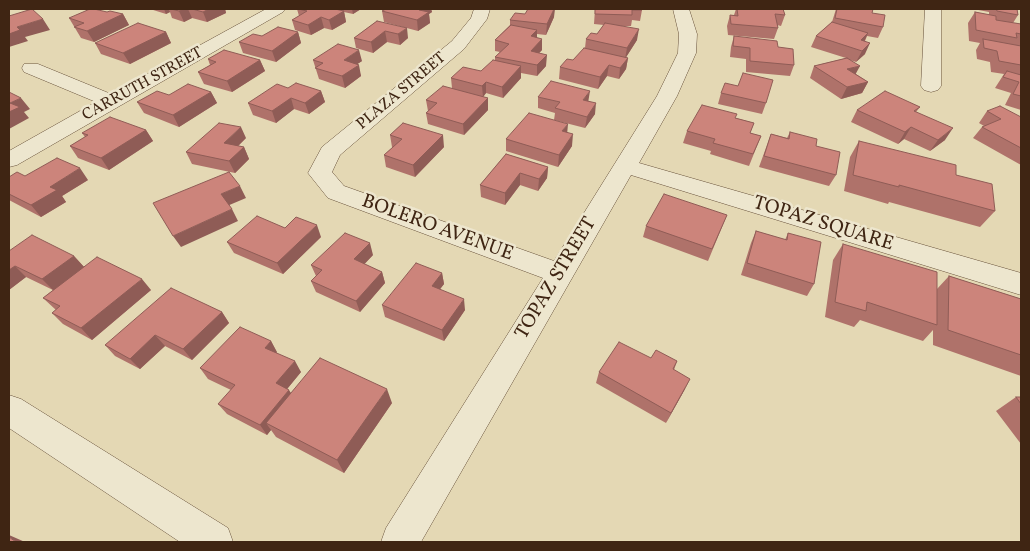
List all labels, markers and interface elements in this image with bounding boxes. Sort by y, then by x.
street label: CARRUTH STREET [79,44,207,126]
street label: PLAZA STREET [354,49,450,135]
street label: BOLERO AVENUE [358,190,516,268]
street label: TOPAZ SQUARE [750,192,896,258]
street label: TOPAZ STREET [511,214,603,344]

